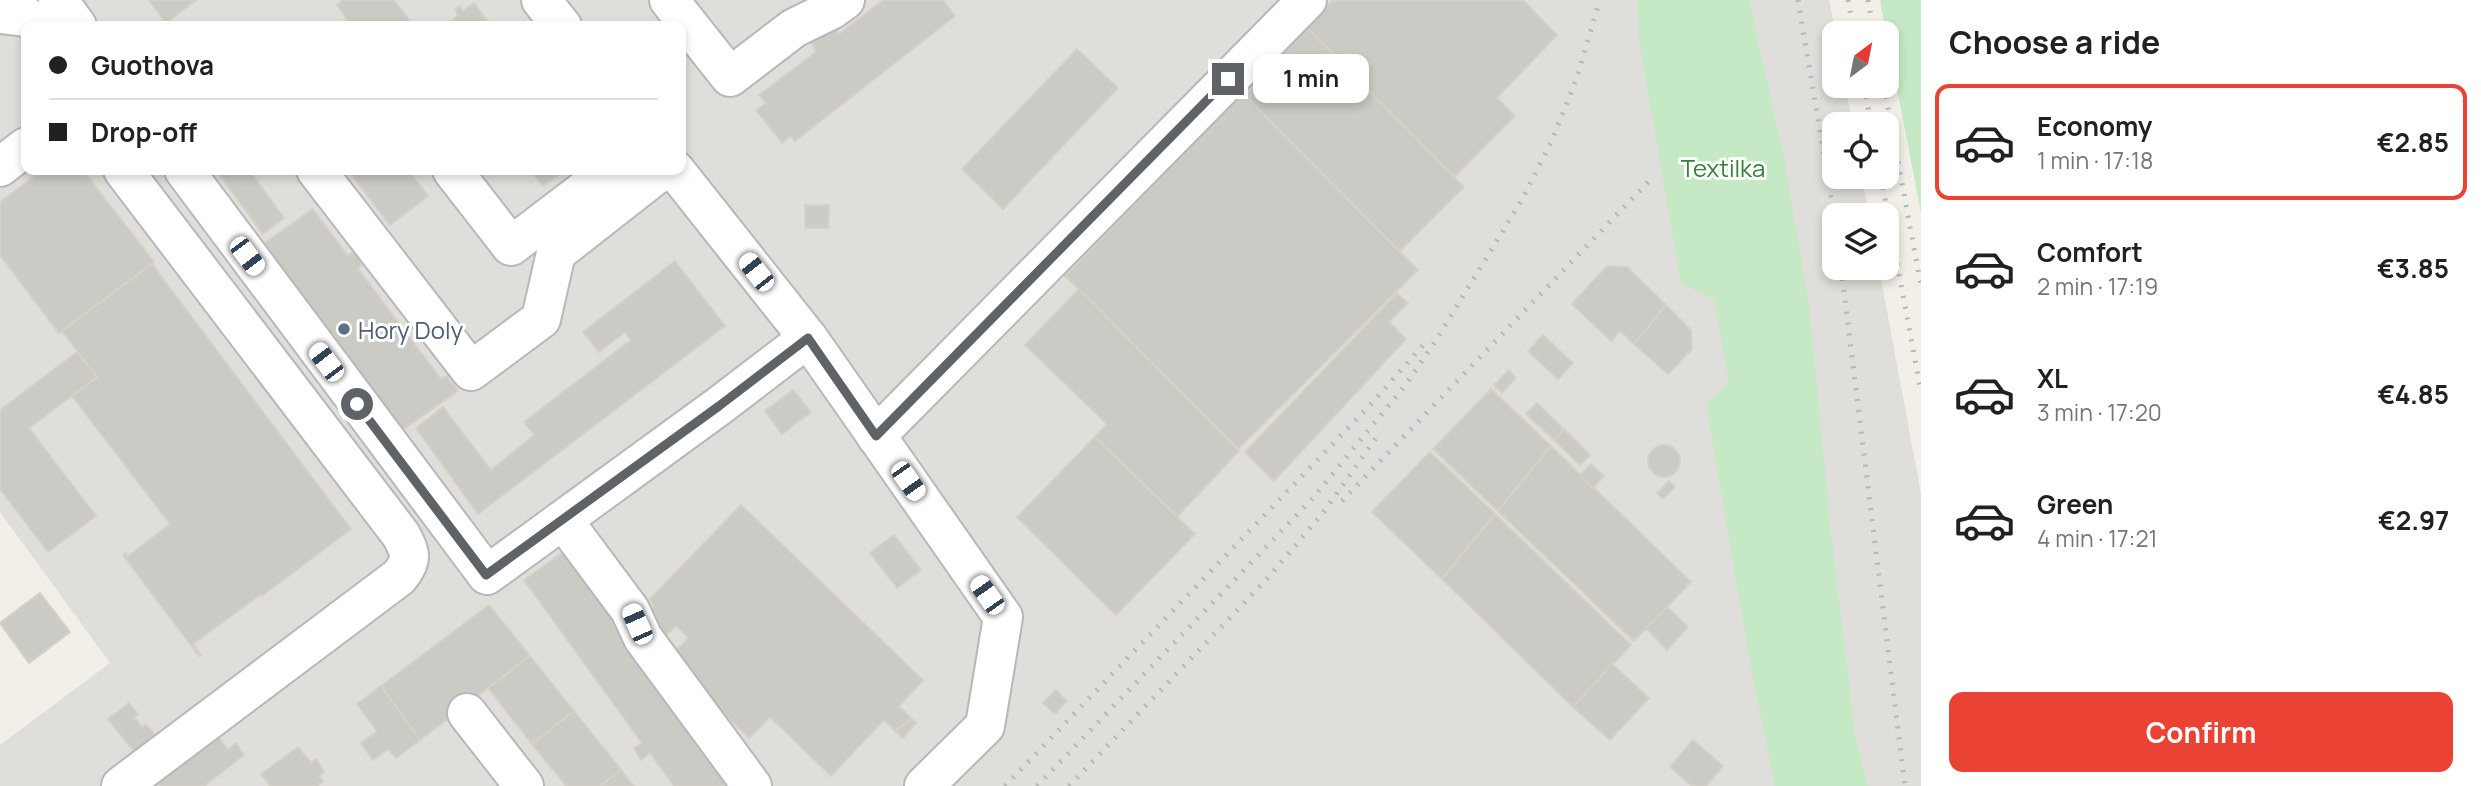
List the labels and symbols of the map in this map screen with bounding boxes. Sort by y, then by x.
north arrow [1822,21,1899,98]
callout: 1 min [1252,55,1368,104]
route end [1212,63,1244,95]
park label: Textilka [1681,151,1765,184]
car [226,233,269,279]
car [735,249,778,295]
place label: Hory Doly [358,313,463,346]
marker: Hory Doly [336,321,352,337]
car [305,339,348,385]
route start [341,388,373,420]
car [888,458,929,504]
car [967,572,1008,618]
car [619,601,656,647]

